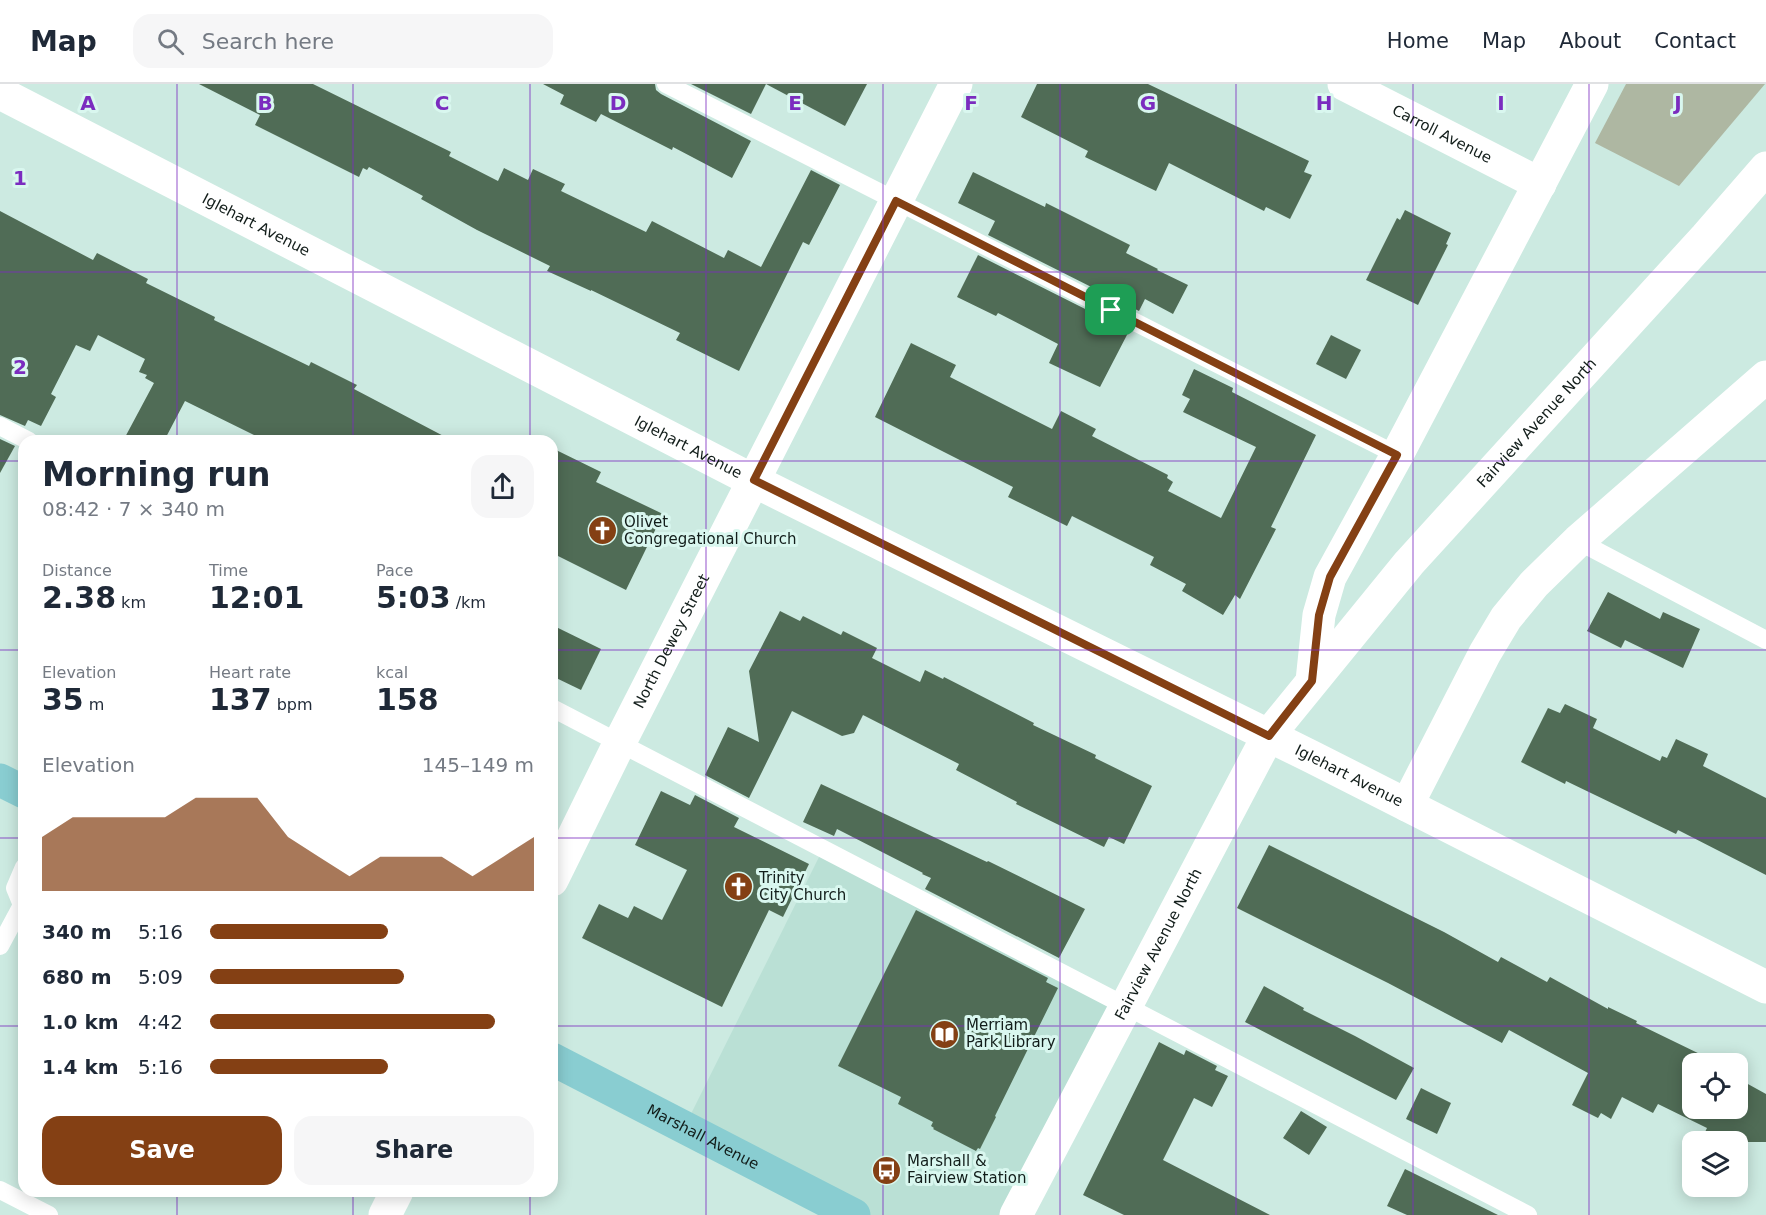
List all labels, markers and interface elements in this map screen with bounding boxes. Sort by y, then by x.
search box [133,14,553,68]
text: Map [30,25,97,58]
icon: search [154,25,187,58]
text: Search here [202,29,334,54]
text: Home [1387,29,1449,53]
text: Map [1482,29,1526,53]
text: About [1559,29,1621,53]
text: Contact [1654,29,1736,53]
text: A [80,91,96,115]
text: B [257,91,273,115]
text: C [435,91,449,115]
text: D [610,91,626,115]
text: E [788,91,802,115]
text: F [964,91,978,115]
text: G [1140,91,1156,115]
text: H [1316,91,1332,115]
text: I [1497,91,1505,115]
text: J [1672,91,1682,115]
street label: Carroll Avenue [1389,101,1495,167]
text: 1 [13,166,27,190]
street label: Iglehart Avenue [199,190,313,260]
pin [1085,284,1136,335]
icon: arrive [1094,293,1127,326]
street label: Fairview Avenue North [1473,354,1600,491]
text: 2 [13,355,27,379]
street label: Iglehart Avenue [631,412,745,482]
text: Morning run [42,455,270,494]
button: share [471,455,534,518]
text: 08:42 · 7 × 340 m [42,497,225,521]
place label: Olivet Congregational Church [624,513,796,548]
church icon: Olivet Congregational Church [587,515,619,547]
text: Distance [42,561,112,580]
text: Time [209,561,248,580]
text: Pace [376,561,413,580]
street label: North Dewey Street [630,571,713,711]
text: 2.38 [42,580,116,615]
text: 12:01 [209,580,305,615]
text: 5:03 [376,580,451,615]
text: km [116,593,146,612]
text: /km [451,593,486,612]
text: Elevation [42,663,116,682]
text: Heart rate [209,663,291,682]
text: kcal [376,663,408,682]
text: 35 [42,682,84,717]
text: 137 [209,682,272,717]
text: 158 [376,682,439,717]
text: m [84,695,104,714]
text: bpm [272,695,313,714]
street label: Iglehart Avenue [1292,741,1406,811]
text: Elevation [42,753,135,777]
text: 145–149 m [422,753,534,777]
street label: Fairview Avenue North [1111,865,1206,1023]
place label: Trinity City Church [758,869,846,904]
church icon: Trinity City Church [722,871,754,903]
text: 340 m [42,920,112,944]
text: 5:16 [138,920,183,944]
text: 680 m [42,965,112,989]
text: 5:09 [138,965,183,989]
text: 1.0 km [42,1010,119,1034]
text: 4:42 [138,1010,183,1034]
place label: Merriam Park Library [966,1016,1056,1051]
library icon: Merriam Park Library [929,1018,961,1050]
map controls [1682,1053,1748,1197]
button: locate [1682,1053,1748,1119]
text: 1.4 km [42,1055,119,1079]
text: 5:16 [138,1055,183,1079]
street label: Marshall Avenue [644,1101,762,1173]
button: Save [42,1116,282,1185]
button: Share [294,1116,534,1185]
button: layers [1682,1131,1748,1197]
place label: Marshall & Fairview Station [907,1152,1026,1187]
bus stop icon: Marshall & Fairview Station [870,1154,902,1186]

